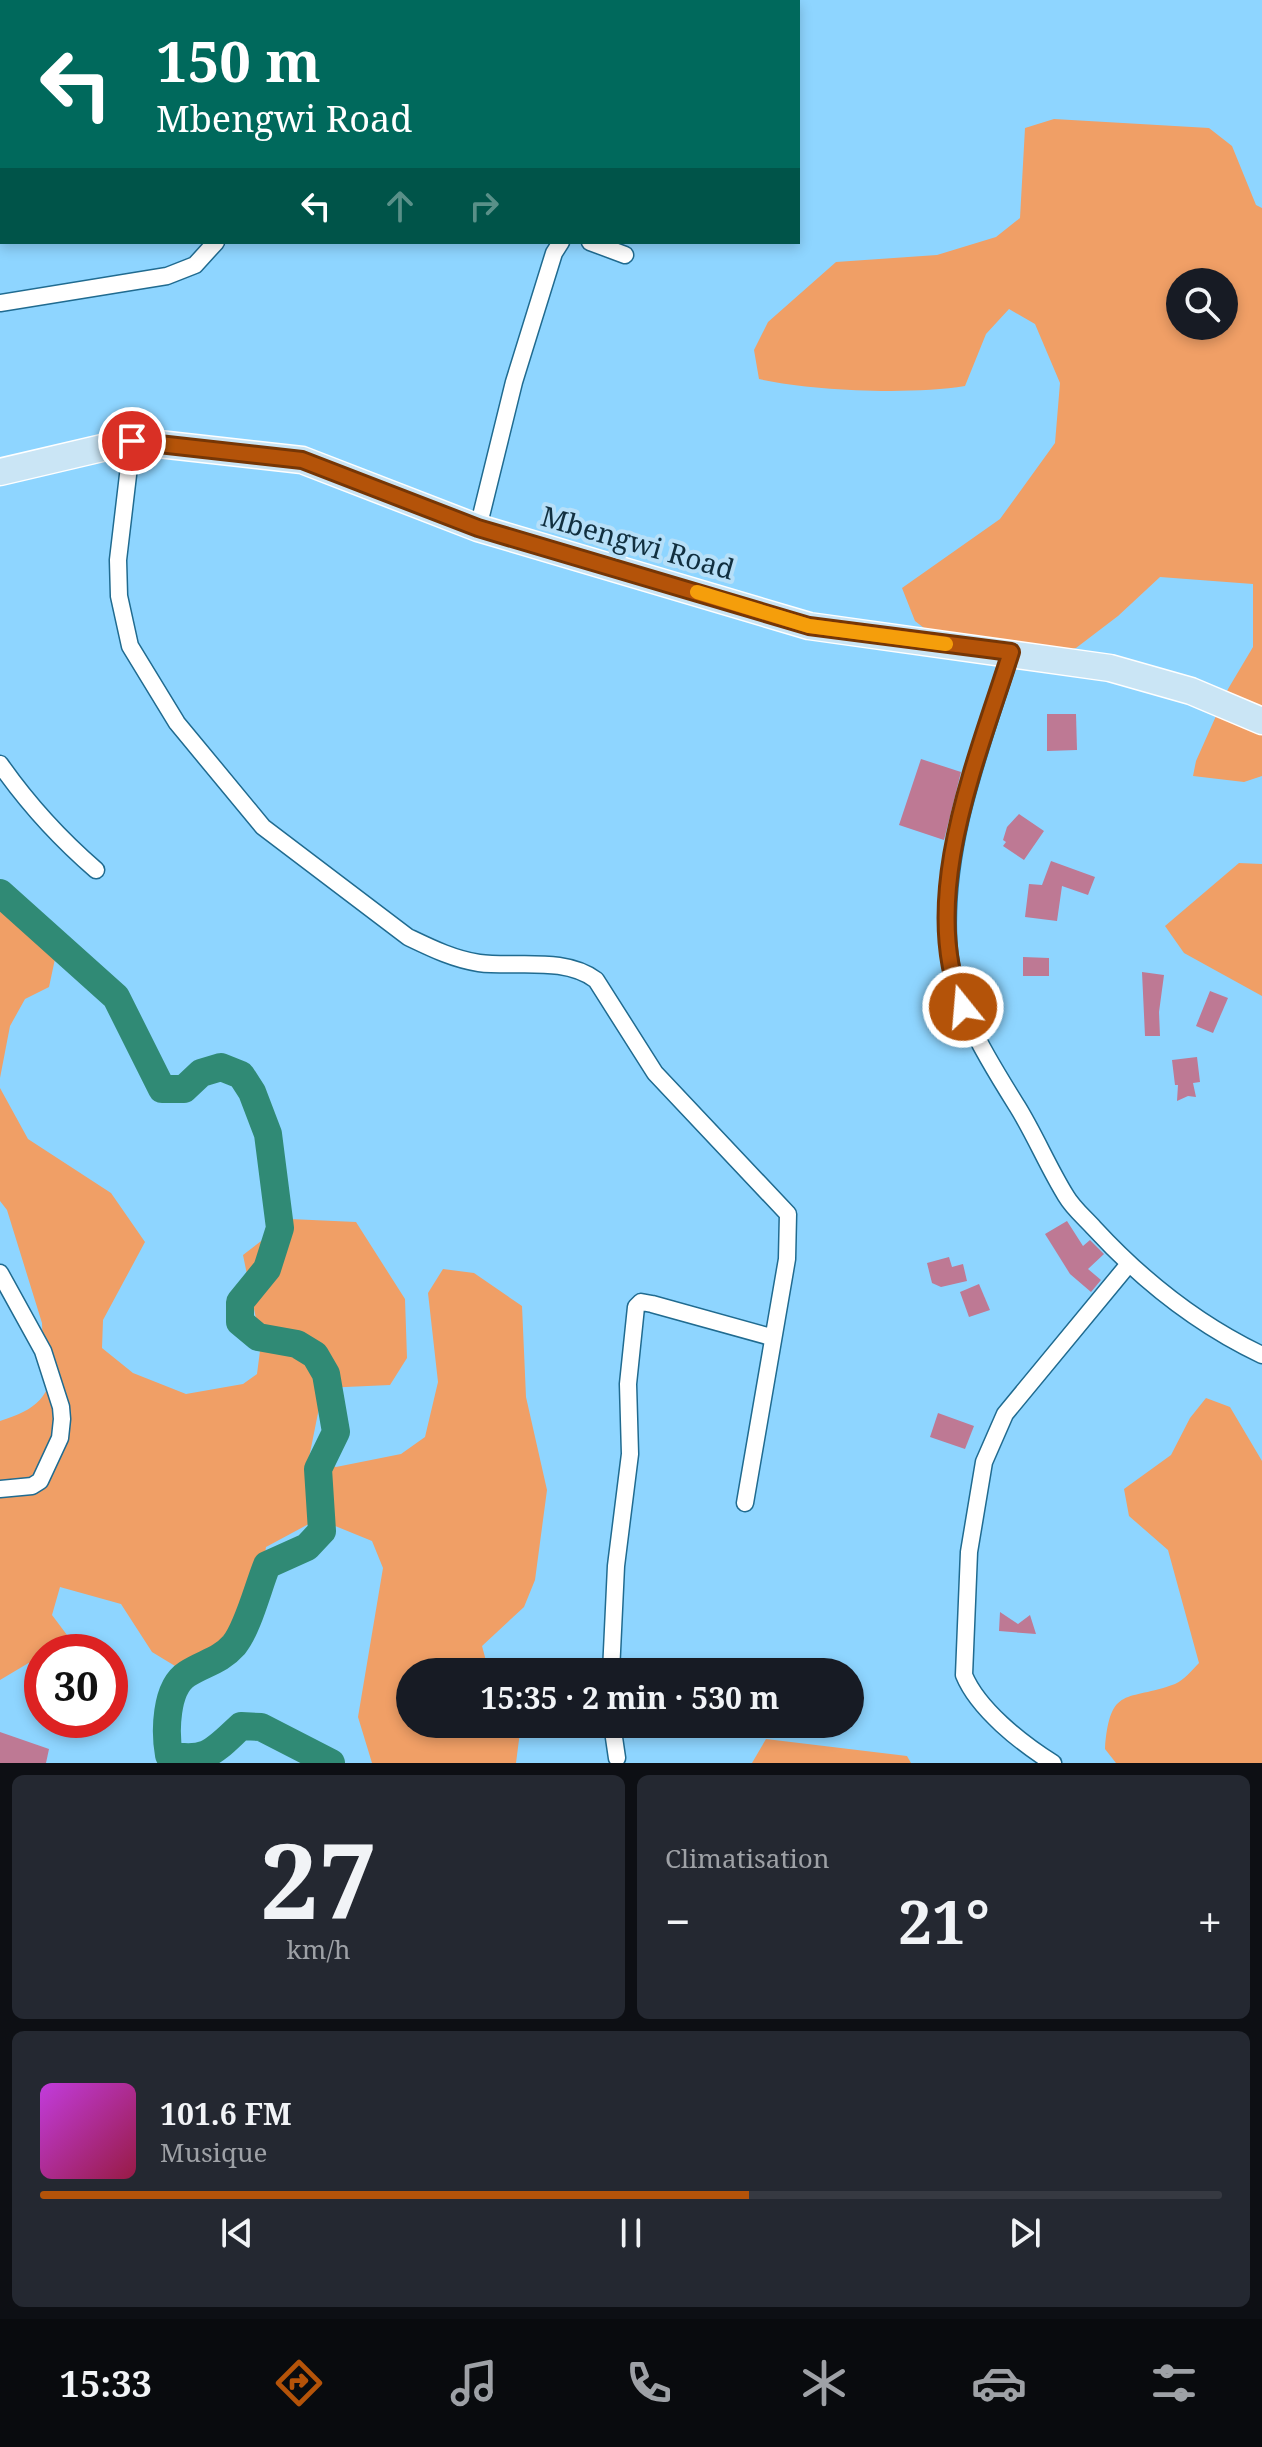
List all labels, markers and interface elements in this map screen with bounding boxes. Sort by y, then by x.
text: 150 m [156,22,321,98]
icon: left [24,32,128,136]
text: Mbengwi Road [156,94,412,143]
icon: left [294,184,338,228]
icon: ahead [378,184,422,228]
icon: right [462,184,506,228]
map controls [1166,268,1238,340]
button: search [1166,268,1238,340]
pin [98,407,166,475]
icon: arrive [110,419,154,463]
street label: Mbengwi Road [537,496,739,588]
position arrow [921,965,1005,1049]
speed limit sign: 30 [24,1634,128,1738]
text: 15:35 · 2 min · 530 m [481,1677,779,1718]
text: 27 [260,1808,377,1949]
text: Climatisation [665,1840,830,1876]
text: 21° [898,1880,990,1962]
text: − [665,1891,690,1951]
text: + [1197,1891,1222,1951]
text: km/h [287,1931,350,1967]
text: 101.6 FM [160,2093,292,2134]
text: Musique [160,2134,267,2170]
icon: previous [215,2211,259,2255]
icon: pause [609,2211,653,2255]
icon: next [1003,2211,1047,2255]
icon: directions [271,2355,327,2411]
icon: music [446,2355,502,2411]
icon: phone [621,2355,677,2411]
icon: climate [796,2355,852,2411]
icon: car [971,2355,1027,2411]
icon: filters [1146,2355,1202,2411]
text: 15:33 [60,2359,152,2408]

